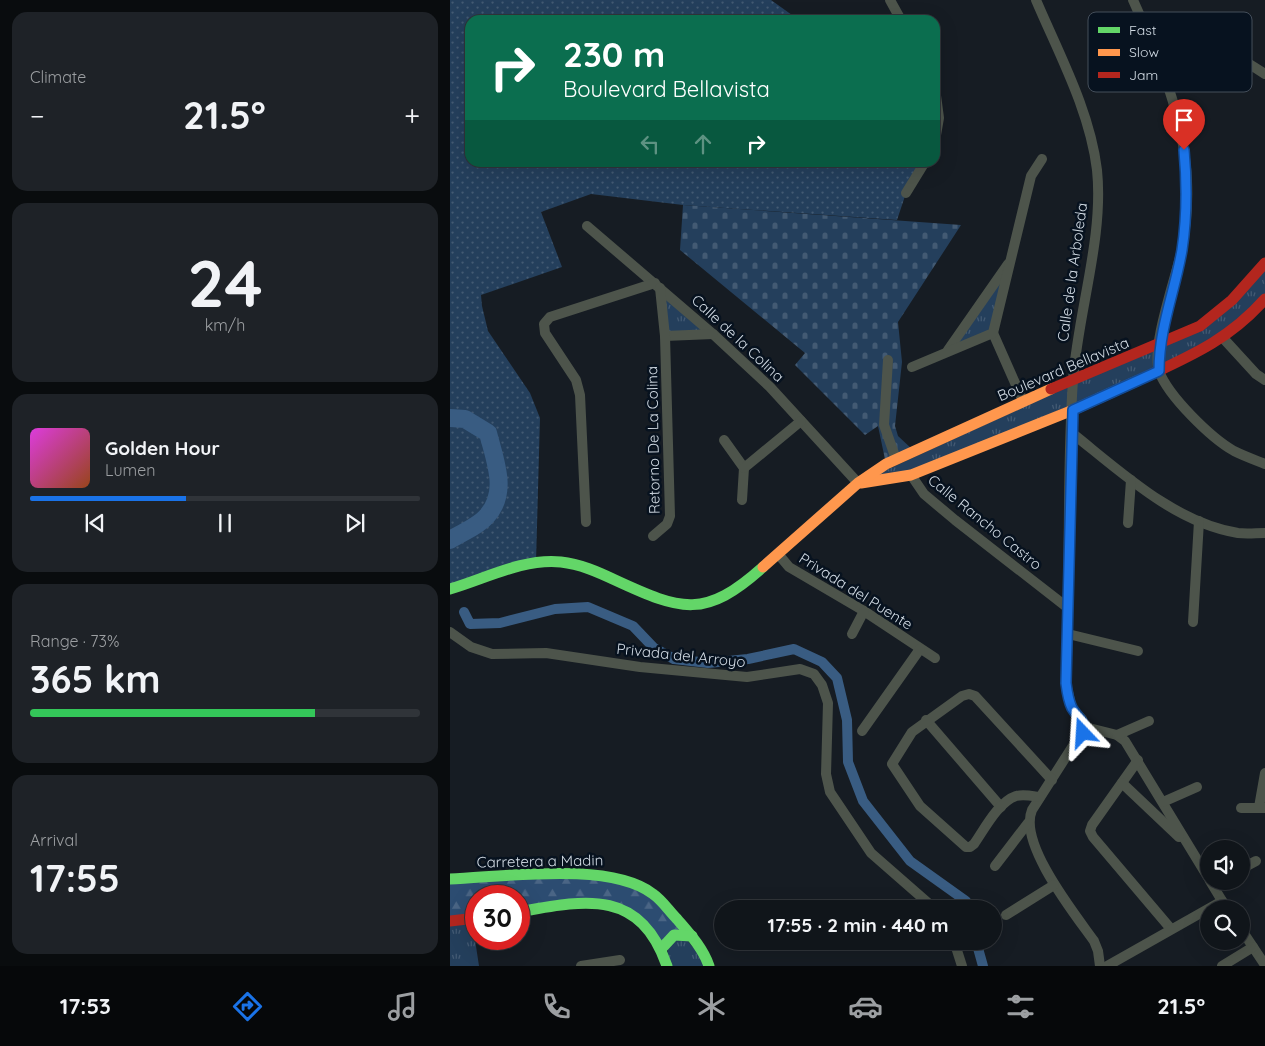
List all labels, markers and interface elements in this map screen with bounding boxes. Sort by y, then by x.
legend [1088,12,1252,92]
text: Fast [1129,21,1157,39]
text: 230 m [563,32,665,76]
icon: right [480,35,545,100]
text: Slow [1129,43,1159,61]
text: Jam [1129,66,1158,84]
text: Climate [30,67,86,87]
text: Boulevard Bellavista [563,75,770,103]
text: 21.5° [183,91,266,139]
text: − [30,98,45,133]
text: + [404,98,420,133]
pin [1163,99,1205,150]
icon: arrive [1170,106,1198,134]
icon: left [636,130,664,158]
icon: ahead [689,130,717,158]
icon: right [742,130,770,158]
street label: Calle de la Arboleda [1053,201,1091,343]
text: 24 [187,242,263,323]
street label: Calle de la Colina [688,290,788,386]
text: km/h [205,315,245,335]
street label: Boulevard Bellavista [994,333,1132,405]
street label: Retorno De La Colina [642,366,664,514]
text: Golden Hour [105,436,220,460]
text: Lumen [105,460,156,480]
street label: Calle Rancho Castro [924,470,1046,574]
icon: previous [81,509,109,537]
icon: pause [211,509,239,537]
icon: next [341,509,369,537]
street label: Privada del Puente [796,548,916,634]
text: Range · 73% [30,631,119,651]
street label: Privada del Arroyo [615,639,747,671]
text: 365 km [30,655,161,703]
position arrow [1056,706,1108,758]
text: Arrival [30,830,78,850]
map controls [1200,840,1250,950]
button: sound [1200,840,1250,890]
street label: Carretera a Madin [477,850,603,872]
text: 17:55 [30,854,120,902]
speed limit sign: 30 [465,885,530,950]
button: search [1200,900,1250,950]
text: 17:55 · 2 min · 440 m [768,913,948,937]
icon: directions [230,989,265,1024]
icon: music [385,989,420,1024]
icon: phone [539,989,574,1024]
icon: climate [694,989,729,1024]
icon: car [848,989,883,1024]
icon: filters [1003,989,1038,1024]
text: 17:53 [60,992,111,1020]
text: 21.5° [1157,992,1205,1020]

